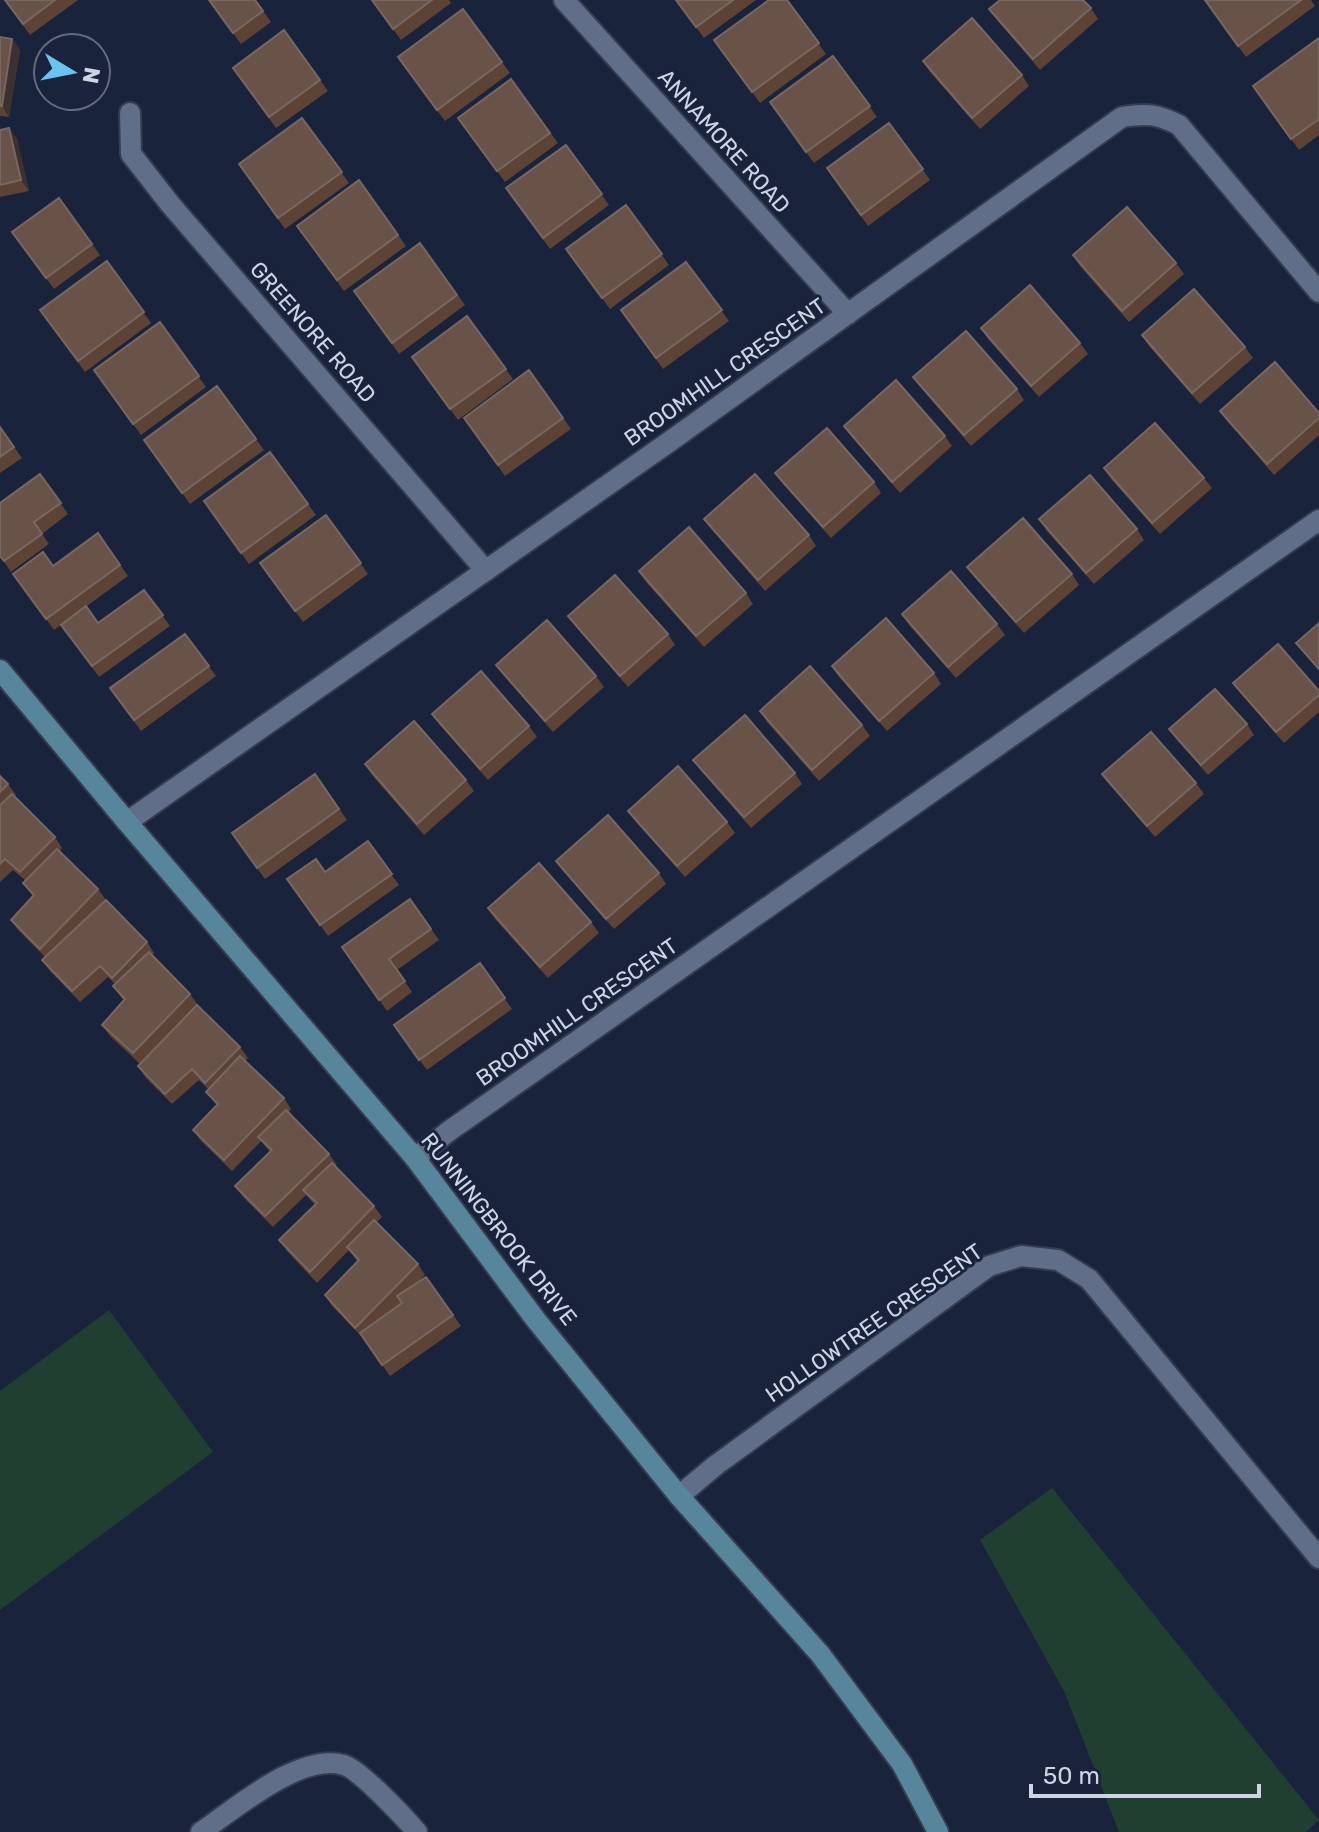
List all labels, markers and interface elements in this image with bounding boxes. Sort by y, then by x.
north arrow [32,32,112,112]
street label: ANNAMORE ROAD [652,63,796,219]
text: N [77,65,106,86]
street label: GREENORE ROAD [244,256,382,408]
street label: BROOMHILL CRESCENT [619,292,831,452]
street label: BROOMHILL CRESCENT [471,932,683,1092]
street label: RUNNINGBROOK DRIVE [415,1127,583,1331]
street label: HOLLOWTREE CRESCENT [760,1238,988,1408]
scale bar [1031,1748,1259,1798]
text: 50 m [1043,1762,1100,1790]

